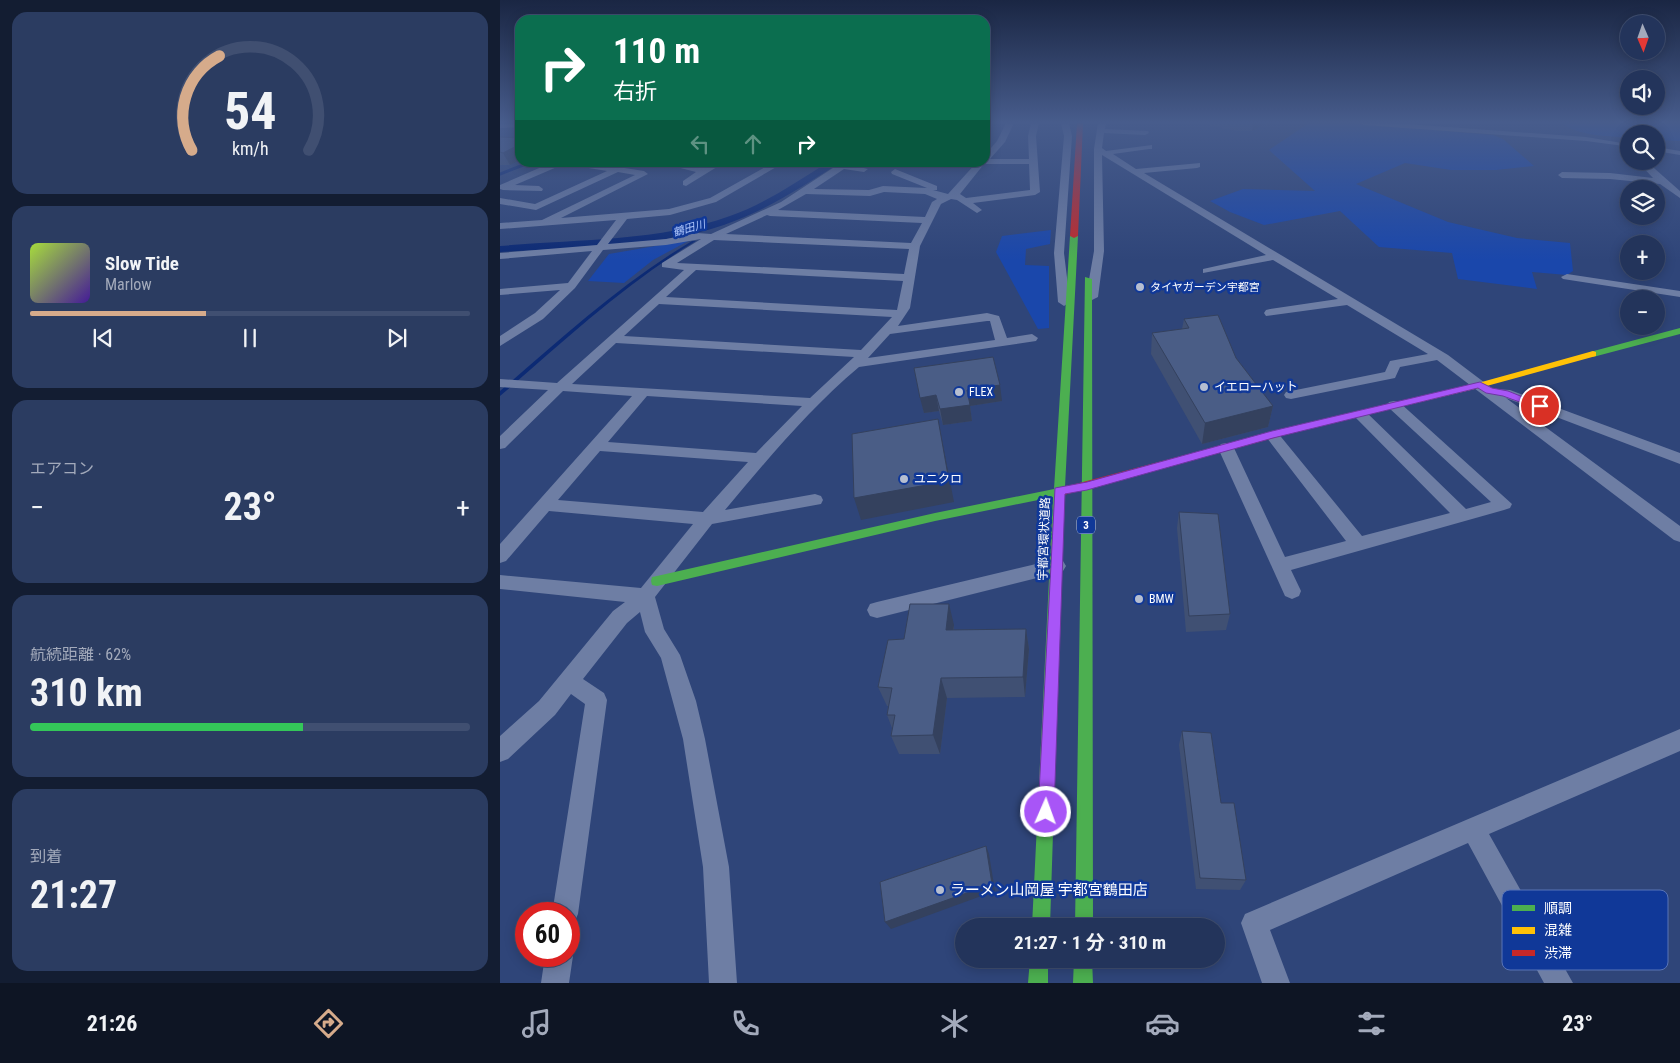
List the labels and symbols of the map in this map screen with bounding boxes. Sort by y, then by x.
north arrow [1620,15,1665,60]
water label: 鶴田川 [671,217,708,239]
marker: タイヤガーデン宇都宮 [1134,281,1146,293]
place label: タイヤガーデン宇都宮 [1150,281,1260,294]
place label: イエローハット [1214,380,1298,394]
marker: イエローハット [1198,381,1210,393]
place label: FLEX [969,385,993,399]
pin [1519,385,1561,427]
marker: FLEX [953,386,965,398]
place label: ユニクロ [914,472,962,486]
marker: ユニクロ [898,473,910,485]
street label: 宇都宮環状道路 [1036,497,1052,581]
road number: 3 [1077,516,1095,534]
place label: BMW [1149,592,1174,606]
marker: BMW [1133,593,1145,605]
position arrow [1019,785,1071,837]
place label: ラーメン山岡屋 宇都宮鶴田店 [950,881,1148,899]
marker: ラーメン山岡屋 宇都宮鶴田店 [934,884,946,896]
legend [1502,890,1668,970]
text: 順調 [1544,900,1572,916]
speed limit sign: 60 [515,902,580,967]
text: 混雑 [1544,922,1572,938]
text: 渋滞 [1544,945,1572,961]

